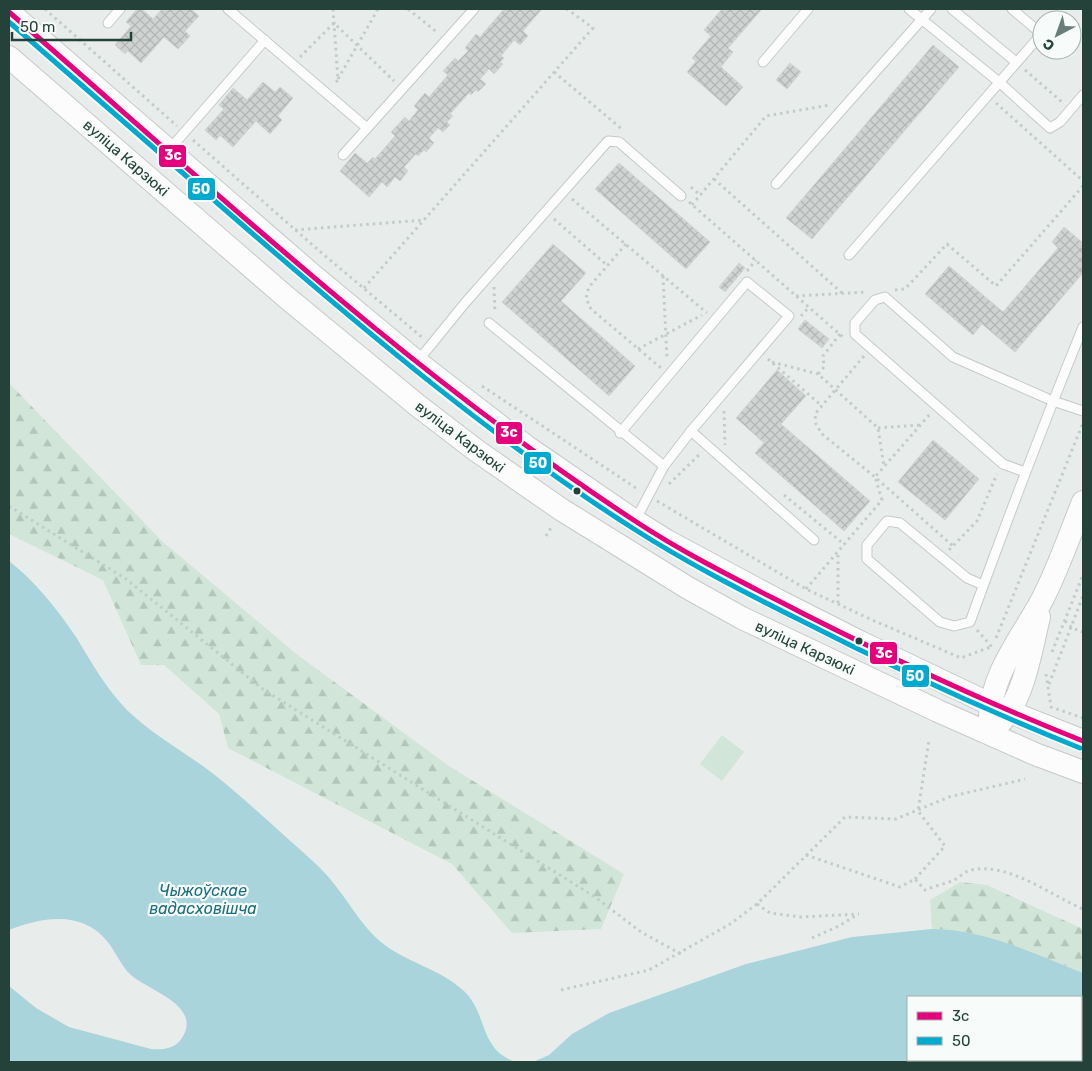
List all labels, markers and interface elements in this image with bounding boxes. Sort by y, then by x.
scale bar [12,10,131,42]
north arrow [1032,10,1082,60]
text: 50 m [20,18,55,36]
text: С [1039,35,1058,54]
street label: вуліца Карзюкі [79,116,173,200]
line badge: 3с [158,144,187,168]
text: 3с [164,147,182,164]
line badge: 50 [187,177,216,201]
text: 50 [192,181,210,198]
street label: вуліца Карзюкі [412,397,508,477]
line badge: 3с [495,421,523,445]
text: 3с [500,424,518,441]
line badge: 50 [523,451,552,475]
text: 50 [529,455,547,472]
unlabelled marker [572,486,582,496]
street label: вуліца Карзюкі [752,617,858,679]
unlabelled marker [854,636,864,646]
line badge: 3с [869,641,898,665]
text: 3с [875,645,893,662]
line badge: 50 [901,664,930,688]
text: 50 [906,668,924,685]
water label: Чыжоўскае вадасховішча [149,881,257,918]
legend [907,996,1082,1061]
text: 3с [952,1007,969,1025]
text: 50 [952,1032,970,1050]

